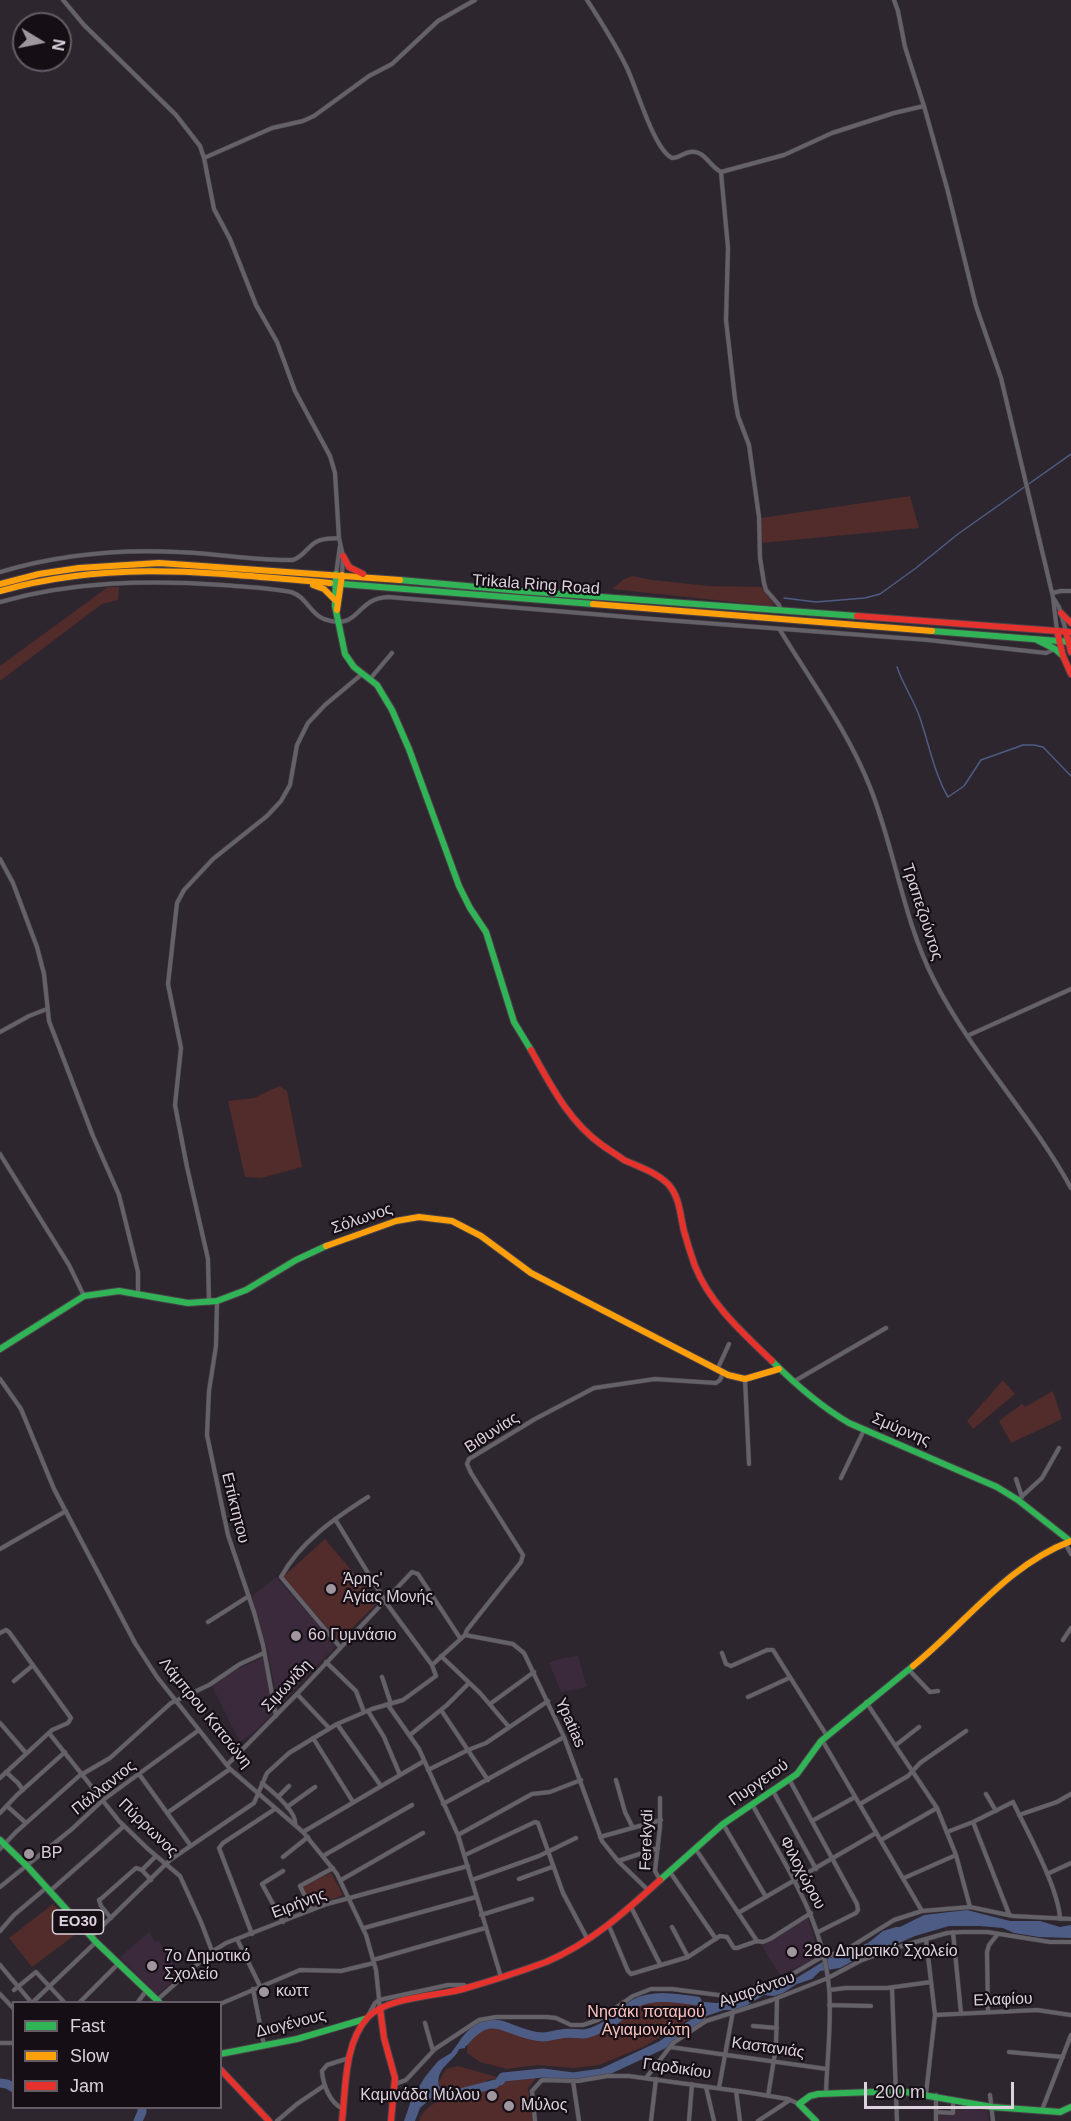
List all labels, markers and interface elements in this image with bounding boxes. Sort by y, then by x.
north arrow [12,12,72,72]
text: N [49,38,68,52]
street label: Trikala Ring Road [472,571,600,599]
street label: Τραπεζούντος [897,861,947,963]
street label: Σόλωνος [329,1200,395,1238]
street label: Βιθυνίας [461,1409,523,1457]
street label: Σμύρνης [869,1409,933,1451]
street label: Επίκτητου [217,1471,253,1545]
place label: Άρης' Αγίας Μονής [343,1570,433,1608]
marker: Άρης' Αγίας Μονής [324,1582,338,1596]
place label: 6ο Γυμνάσιο [308,1626,397,1646]
marker: 6ο Γυμνάσιο [289,1629,303,1643]
street label: Λάμπρου Κατσώνη [155,1654,255,1772]
street label: Σιμωνίδη [258,1656,316,1716]
street label: Ypatias [551,1695,589,1751]
street label: Πάλλαντος [68,1756,140,1820]
street label: Πυργετού [726,1756,792,1810]
street label: Πύρρωνος [114,1795,182,1861]
street label: Ferekydi [636,1809,658,1871]
street label: Φιλοχώρου [775,1833,829,1913]
place label: BP [41,1844,62,1864]
marker: BP [22,1847,36,1861]
street label: Ειρήνης [269,1885,329,1923]
road number: ΕΟ30 [52,1910,104,1934]
place label: 28ο Δημοτικό Σχολείο [804,1942,958,1962]
marker: 28ο Δημοτικό Σχολείο [785,1945,799,1959]
place label: 7ο Δημοτικό Σχολείο [164,1947,250,1985]
marker: 7ο Δημοτικό Σχολείο [145,1959,159,1973]
street label: Αμαράντου [716,1968,798,2012]
place label: κωττ [276,1982,309,2002]
marker: κωττ [257,1985,271,1999]
street label: Ελαφίου [973,1989,1033,2011]
legend [12,2001,222,2109]
park label: Νησάκι ποταμού Αγιαμονιώτη [587,2003,705,2041]
street label: Διογένους [254,2006,328,2042]
text: Fast [70,2016,105,2036]
street label: Καστανιάς [730,2033,806,2063]
text: Slow [70,2046,109,2066]
street label: Γαρδικίου [642,2055,712,2083]
scale bar [867,2070,1017,2108]
text: Jam [70,2076,104,2096]
text: 200 m [875,2082,925,2102]
place label: Καμινάδα Μύλου [360,2086,480,2106]
marker: Καμινάδα Μύλου [485,2089,499,2103]
place label: Μύλος [521,2096,567,2116]
marker: Μύλος [502,2099,516,2113]

